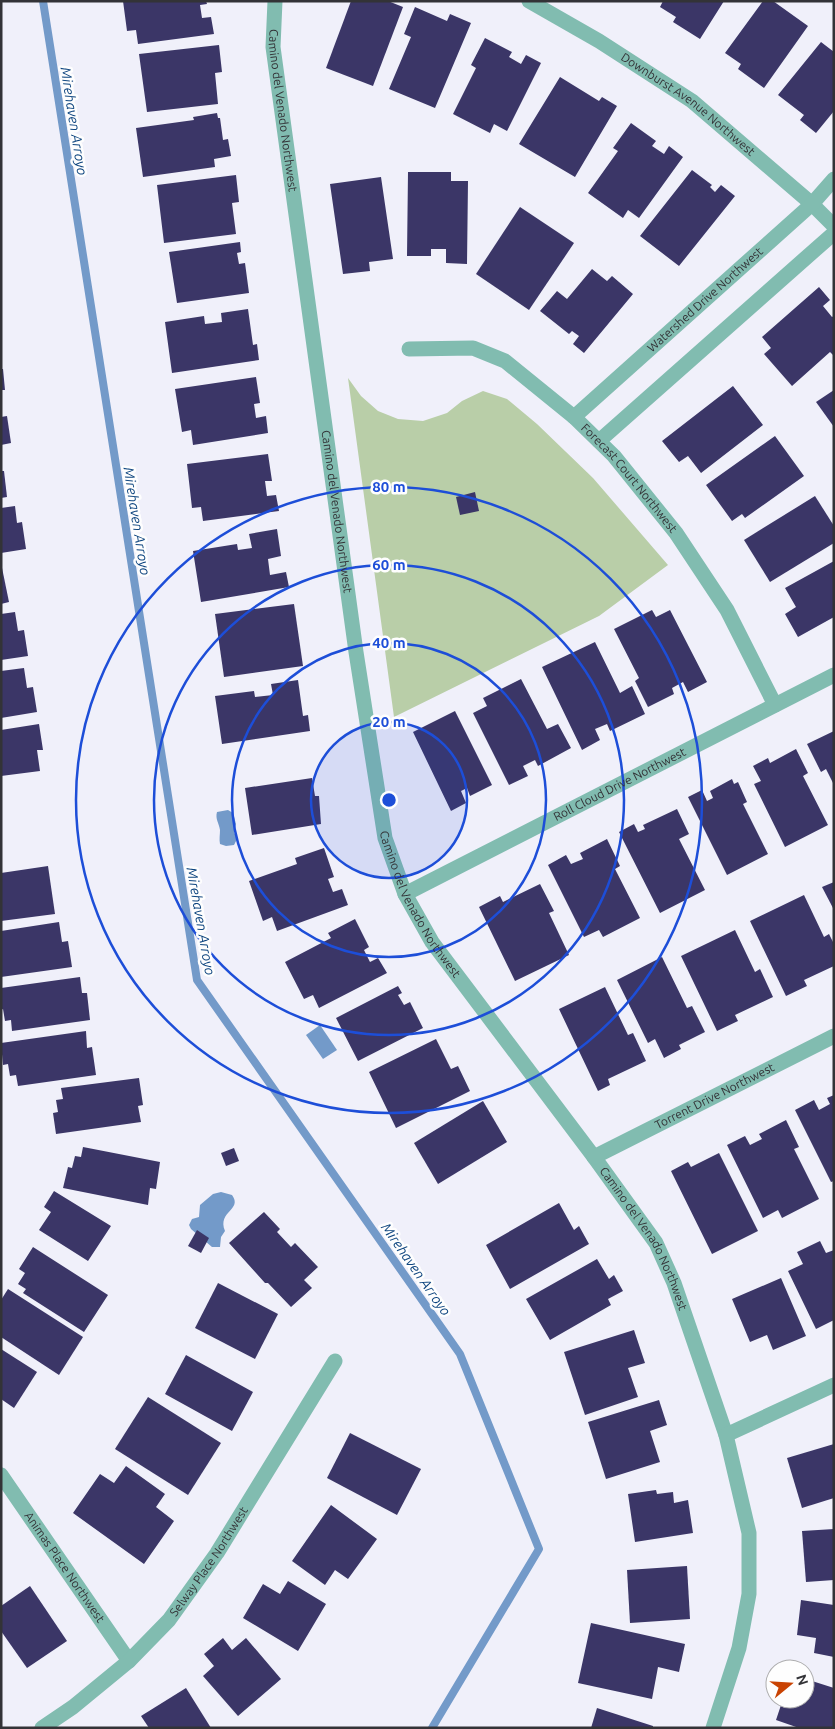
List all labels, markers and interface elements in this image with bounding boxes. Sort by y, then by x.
street label: Camino del Venado Northwest [266,29,300,193]
street label: Downburst Avenue Northwest [619,50,758,158]
water label: Mirehaven Arroyo [58,66,91,177]
street label: Watershed Drive Northwest [645,244,765,354]
street label: Forecast Court Northwest [579,421,680,535]
street label: Camino del Venado Northwest [320,429,355,594]
water label: Mirehaven Arroyo [121,466,154,577]
text: 80 m [372,478,406,495]
text: 60 m [372,556,406,573]
text: 40 m [372,634,406,651]
text: 20 m [372,713,406,730]
street label: Roll Cloud Drive Northwest [551,745,688,823]
centre of rings [380,791,398,809]
street label: Camino del Venado Northwest [378,830,463,980]
water label: Mirehaven Arroyo [184,866,218,977]
street label: Torrent Drive Northwest [652,1060,776,1131]
street label: Camino del Venado Northwest [597,1164,690,1312]
water label: Mirehaven Arroyo [378,1220,454,1319]
street label: Selway Place Northwest [167,1504,250,1618]
street label: Animas Place Northwest [22,1509,108,1625]
north arrow [765,1659,815,1709]
text: N [793,1673,812,1687]

